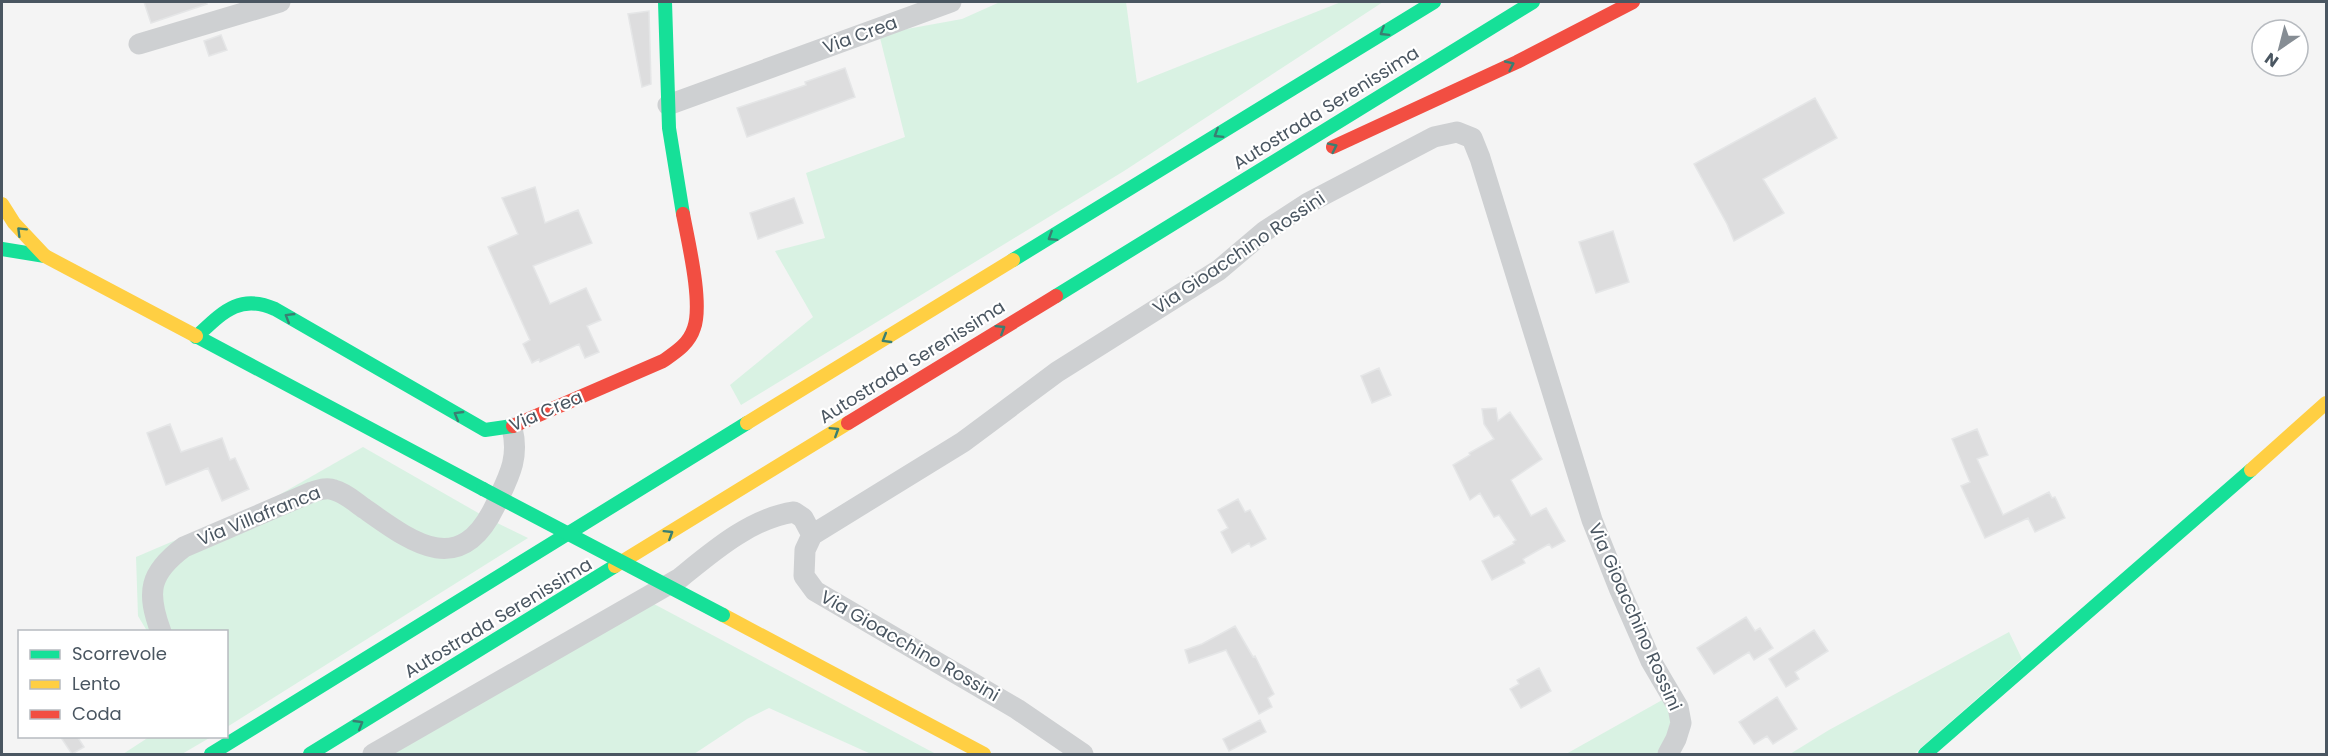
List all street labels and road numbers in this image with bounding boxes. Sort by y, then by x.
street label: Via Crea [819,10,901,60]
street label: Autostrada Serenissima [1228,40,1424,175]
street label: Via Gioacchino Rossini [1148,185,1330,320]
street label: Autostrada Serenissima [814,294,1010,429]
street label: Via Crea [505,384,586,437]
street label: Via Villafranca [194,479,324,552]
street label: Via Gioacchino Rossini [1583,519,1688,715]
street label: Autostrada Serenissima [399,551,596,684]
street label: Via Gioacchino Rossini [816,584,1004,707]

